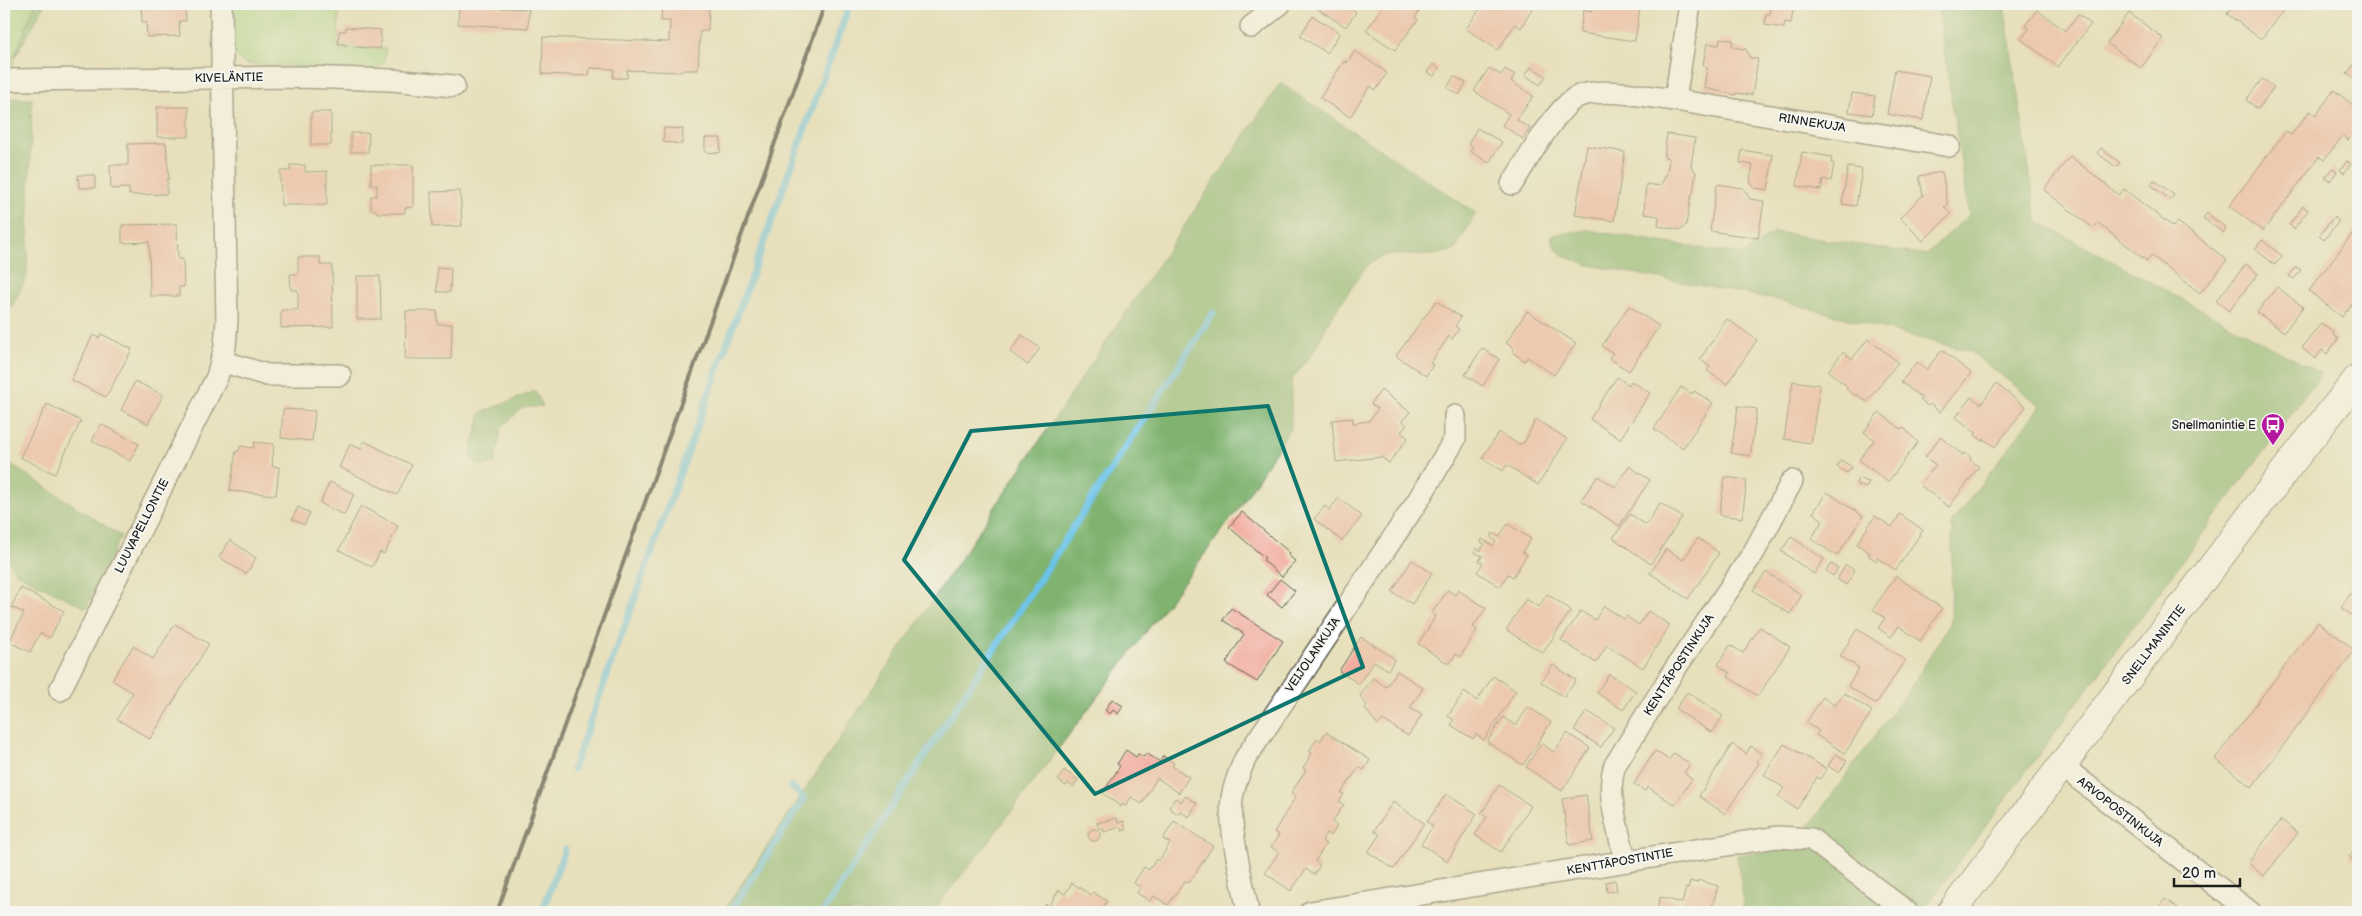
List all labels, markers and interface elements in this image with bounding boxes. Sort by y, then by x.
street label: KIVELÄNTIE [194,69,264,86]
street label: RINNEKUJA [1777,110,1847,136]
bus stop icon: Snellmanintie E [2260,412,2286,446]
place label: Snellmanintie E [2172,418,2256,433]
street label: LUUVAPELLONTIE [112,476,172,576]
street label: SNELLMANINTIE [2119,602,2189,688]
street label: KENTTÄPOSTINKUJA [1640,610,1718,719]
street label: VEIJOLANKUJA [1282,614,1344,695]
street label: ARVOPOSTINKUJA [2074,774,2167,851]
street label: KENTTÄPOSTINTIE [1566,844,1674,879]
scale bar [2174,856,2241,888]
text: 20 m [2182,864,2216,883]

